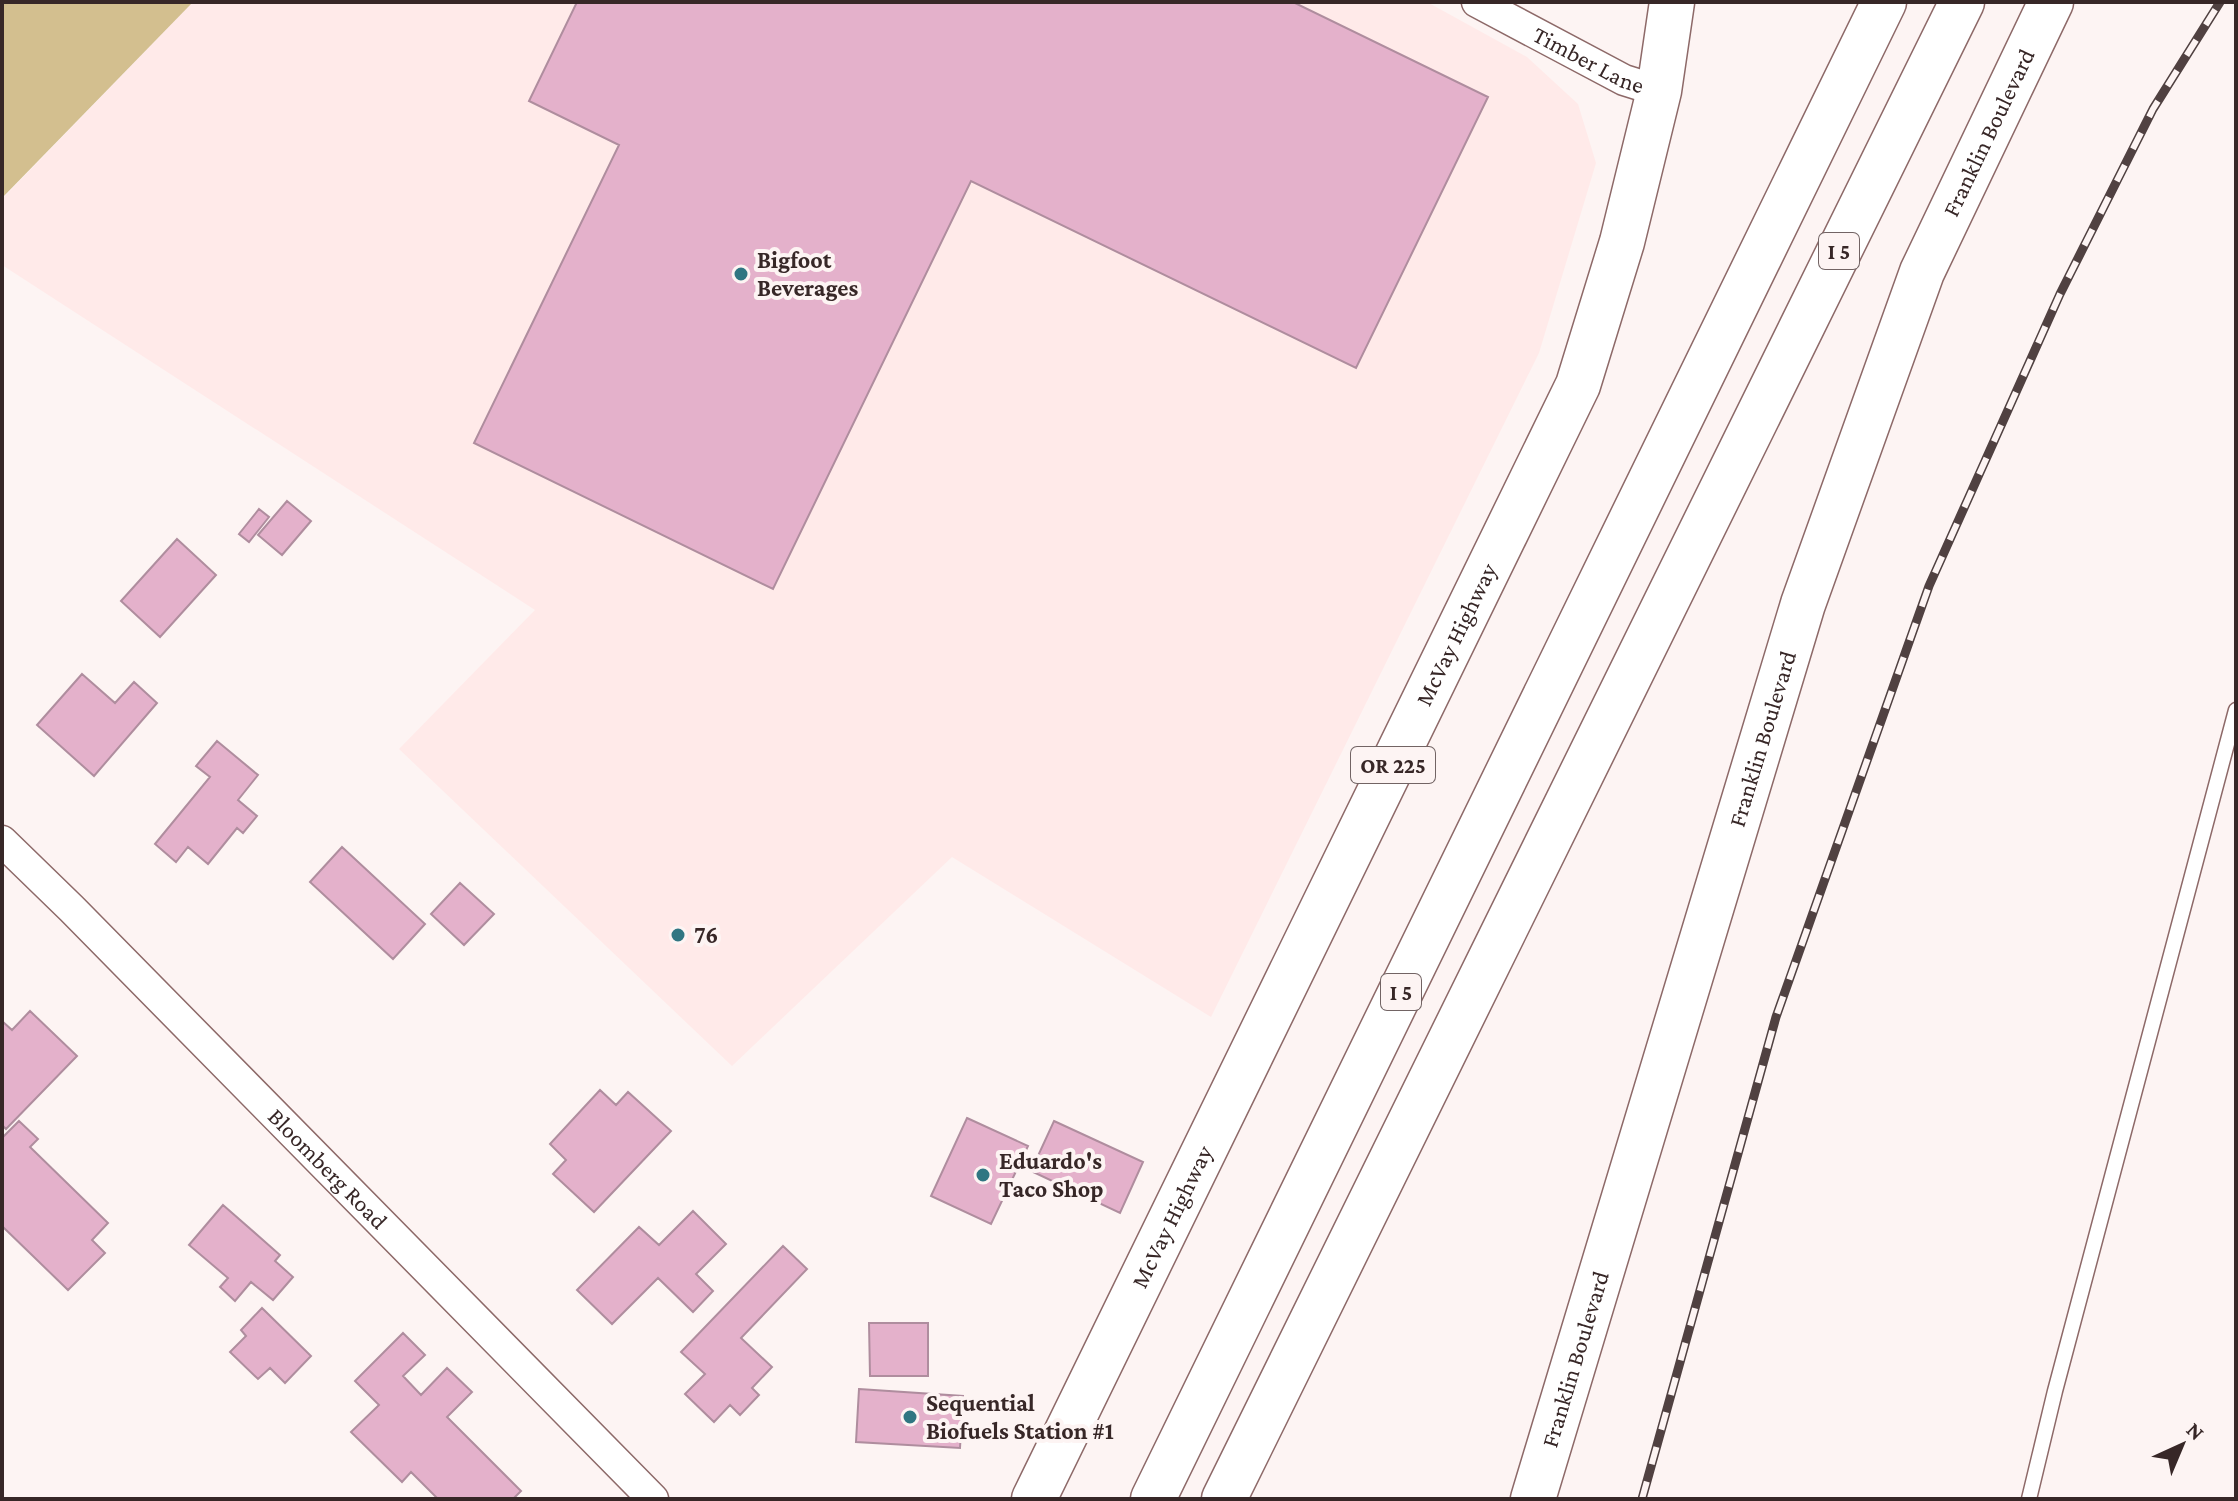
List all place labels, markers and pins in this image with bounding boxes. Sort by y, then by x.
place label: Bigfoot Beverages [757,246,859,301]
marker: Bigfoot Beverages [732,265,750,283]
place label: 76 [694,921,718,948]
marker: 76 [669,926,687,944]
place label: Eduardo's Taco Shop [999,1147,1103,1202]
marker: Eduardo's Taco Shop [974,1166,992,1184]
place label: Sequential Biofuels Station #1 [926,1389,1114,1444]
marker: Sequential Biofuels Station #1 [901,1408,919,1426]

